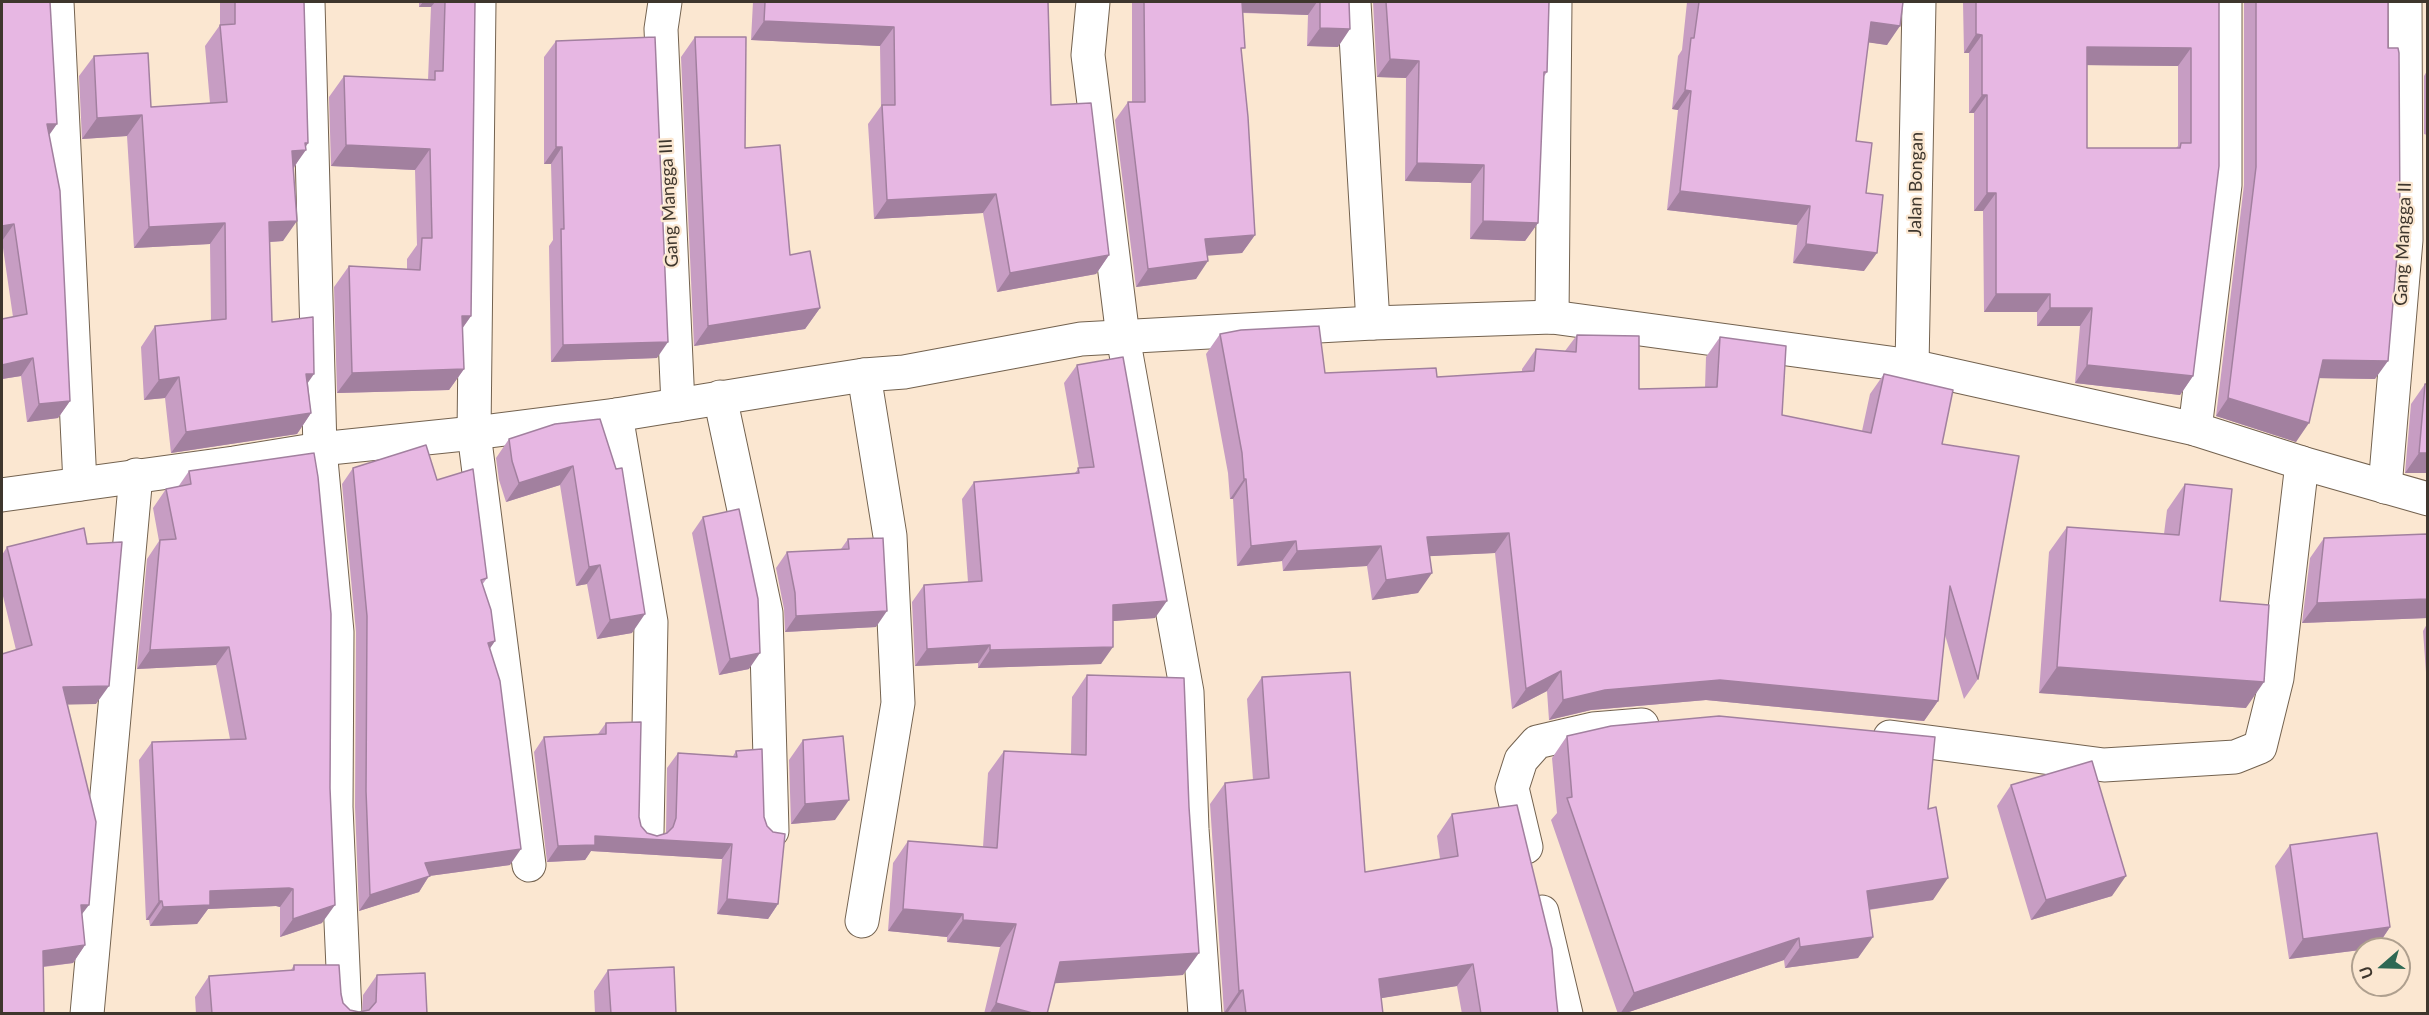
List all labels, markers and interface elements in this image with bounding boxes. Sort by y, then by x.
street label: Jalan Bongan [1904,132,1928,236]
street label: Gang Mangga III [655,138,683,268]
street label: Gang Mangga II [2390,182,2416,306]
north arrow [2351,937,2411,997]
text: U [2355,964,2376,981]

